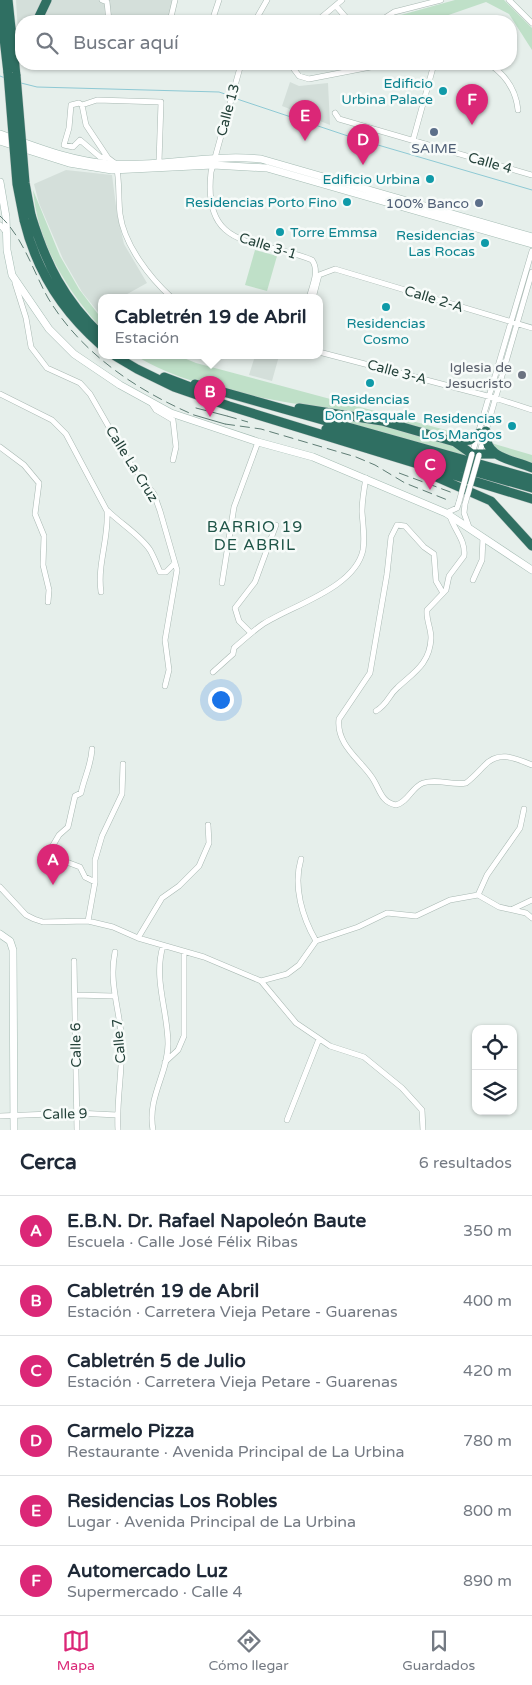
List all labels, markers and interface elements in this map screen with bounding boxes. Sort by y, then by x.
search box [15,15,517,70]
icon: search [33,29,61,57]
text: Buscar aquí [73,32,179,54]
place label: Edificio Urbina Palace [341,75,433,108]
street label: Calle 13 [213,82,243,138]
pin: F [456,84,488,125]
marker: Edificio Urbina Palace [437,85,449,97]
pin: E [289,100,321,141]
pin: D [347,124,379,165]
marker: SAIME [428,126,440,138]
place label: SAIME [411,140,457,157]
street label: Calle 4 [466,149,514,177]
place label: Edificio Urbina [322,171,420,188]
marker: Edificio Urbina [424,173,436,185]
place label: Residencias Porto Fino [185,194,337,211]
place label: 100% Banco [386,195,469,212]
marker: Residencias Porto Fino [341,196,353,208]
marker: 100% Banco [473,197,485,209]
place label: Torre Emmsa [290,224,377,241]
marker: Torre Emmsa [274,226,286,238]
place label: Residencias Las Rocas [396,227,475,260]
street label: Calle 3-1 [237,229,299,263]
marker: Residencias Las Rocas [479,237,491,249]
street label: Calle 2-A [402,282,466,316]
popup [98,294,323,359]
marker: Residencias Cosmo [380,301,392,313]
text: Cabletrén 19 de Abril [114,306,307,328]
place label: Residencias Cosmo [347,315,426,348]
text: Estación [114,328,179,348]
street label: Calle 3-A [365,356,429,388]
place label: Iglesia de Jesucristo [446,359,512,392]
marker: Iglesia de Jesucristo [516,369,528,381]
pin: B [194,376,226,417]
marker: Residencias Don Pasquale [364,377,376,389]
place label: Residencias Don Pasquale [324,391,416,424]
place label: Residencias Los Mangos [421,410,502,443]
marker: Residencias Los Mangos [506,420,518,432]
street label: Calle La Cruz [102,423,162,505]
pin: C [414,449,446,490]
district label: BARRIO 19 DE ABRIL [207,517,303,555]
your location [208,687,234,713]
pin: A [37,844,69,885]
street label: Calle 7 [109,1018,129,1064]
street label: Calle 6 [67,1022,85,1068]
map controls [472,1025,517,1115]
button: locate [472,1025,517,1070]
button: layers [472,1070,517,1115]
street label: Calle 9 [42,1105,88,1123]
text: Cerca [20,1150,77,1175]
text: 6 resultados [419,1153,512,1173]
text: E.B.N. Dr. Rafael Napoleón Baute [67,1210,366,1232]
text: A [30,1221,42,1241]
text: 350 m [463,1221,512,1241]
text: Escuela · Calle José Félix Ribas [67,1232,298,1252]
text: Cabletrén 19 de Abril [67,1280,259,1302]
text: B [30,1291,42,1311]
text: 400 m [463,1291,512,1311]
text: Estación · Carretera Vieja Petare - Guarenas [67,1302,398,1322]
text: Cabletrén 5 de Julio [67,1350,246,1372]
text: C [30,1361,42,1381]
text: 420 m [463,1361,512,1381]
text: Estación · Carretera Vieja Petare - Guarenas [67,1372,398,1392]
text: Carmelo Pizza [67,1420,195,1442]
text: D [30,1431,42,1451]
text: 780 m [463,1431,512,1451]
text: Restaurante · Avenida Principal de La Urbina [67,1442,405,1462]
text: Residencias Los Robles [67,1490,277,1512]
text: E [31,1501,41,1521]
text: 800 m [463,1501,512,1521]
text: Lugar · Avenida Principal de La Urbina [67,1512,356,1532]
text: Automercado Luz [67,1560,228,1582]
text: F [31,1571,41,1591]
text: 890 m [463,1571,512,1591]
text: Supermercado · Calle 4 [67,1582,243,1602]
tab: Mapa [57,1627,95,1674]
tab: Cómo llegar [209,1627,289,1674]
tab: Guardados [402,1627,475,1674]

